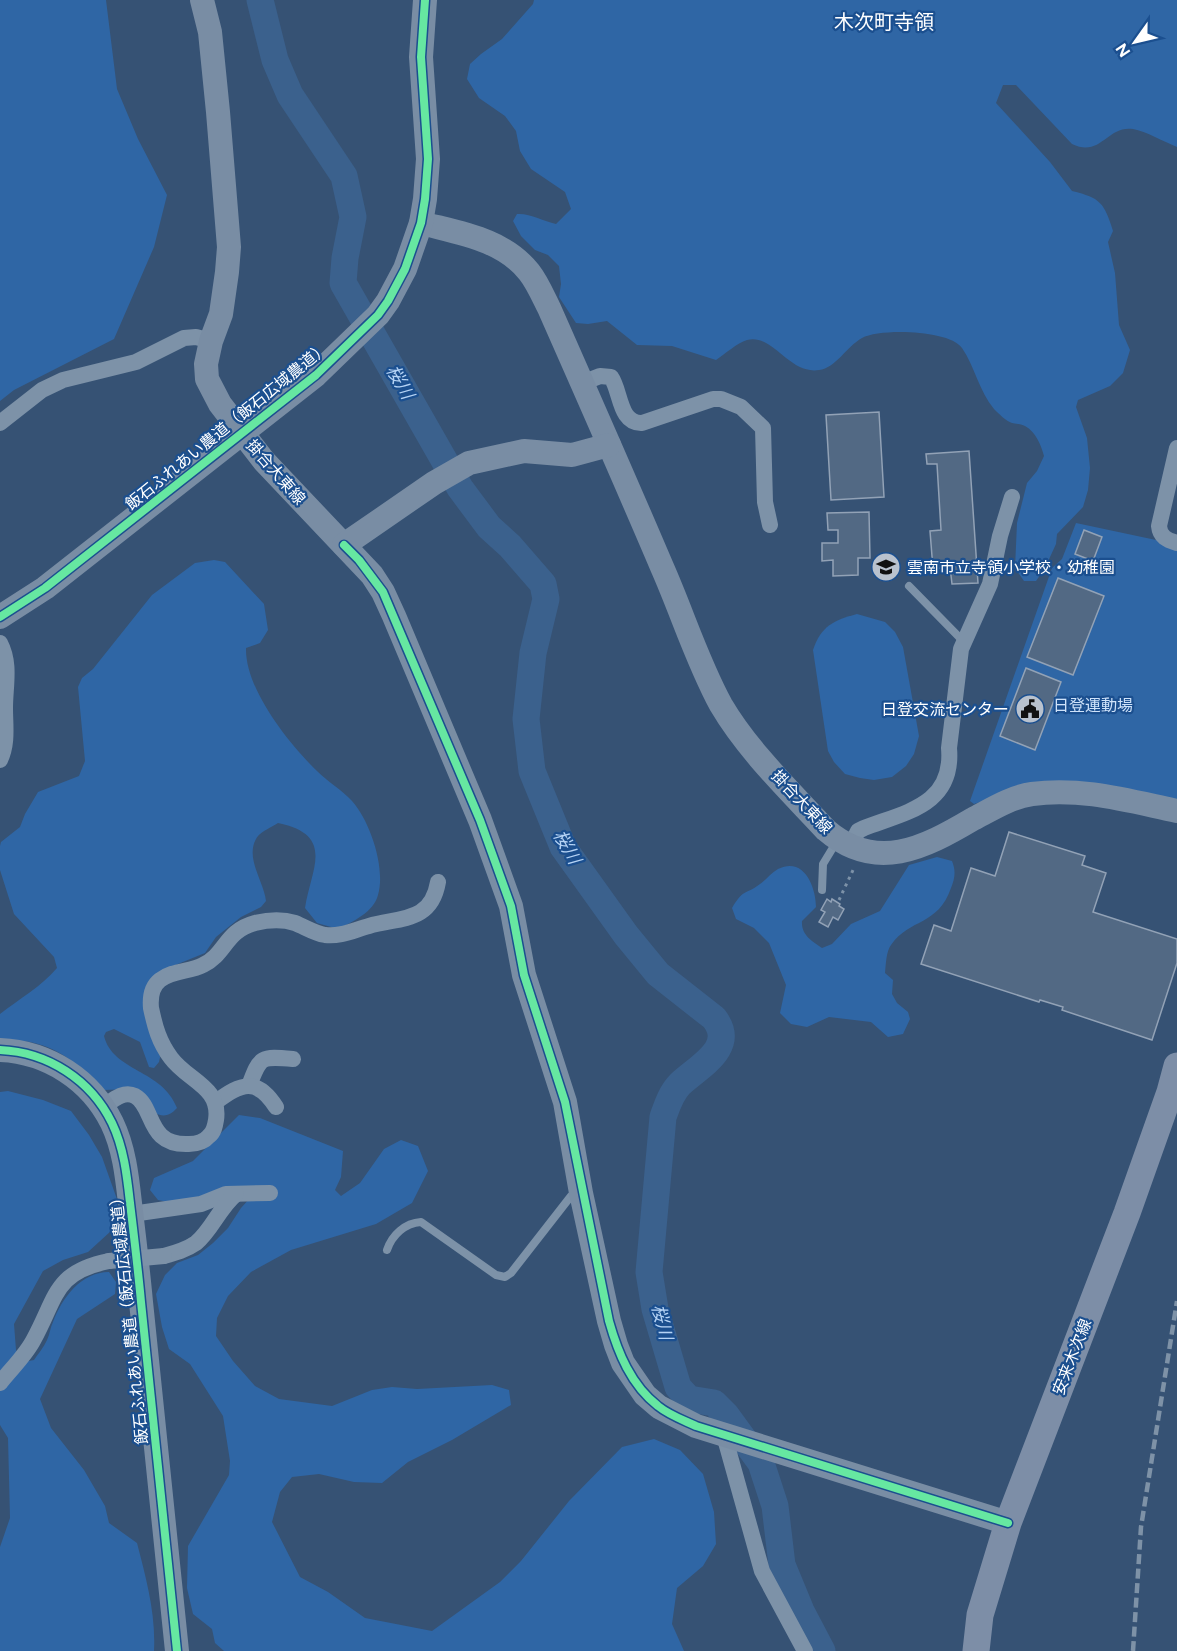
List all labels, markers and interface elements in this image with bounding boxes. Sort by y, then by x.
district label: 木次町寺領 [834,10,934,34]
north arrow [1105,12,1165,72]
text: N [1112,40,1134,61]
street label: 飯石ふれあい農道（飯石広域農道） [122,338,332,514]
water label: 桜川 [381,361,420,405]
street label: 掛合大東線 [243,436,309,508]
school or university icon: 雲南市立寺領小学校・幼稚園 [870,551,902,583]
place label: 雲南市立寺領小学校・幼稚園 [907,558,1115,577]
public building icon: 日登交流センター [1014,693,1046,725]
park label: 日登運動場 [1053,696,1133,715]
place label: 日登交流センター [881,700,1009,719]
street label: 掛合大東線 [768,766,836,838]
water label: 桜川 [548,826,587,870]
street label: 飯石ふれあい農道（飯石広域農道） [106,1189,152,1445]
water label: 桜川 [647,1302,678,1344]
street label: 安来木次線 [1049,1316,1095,1398]

